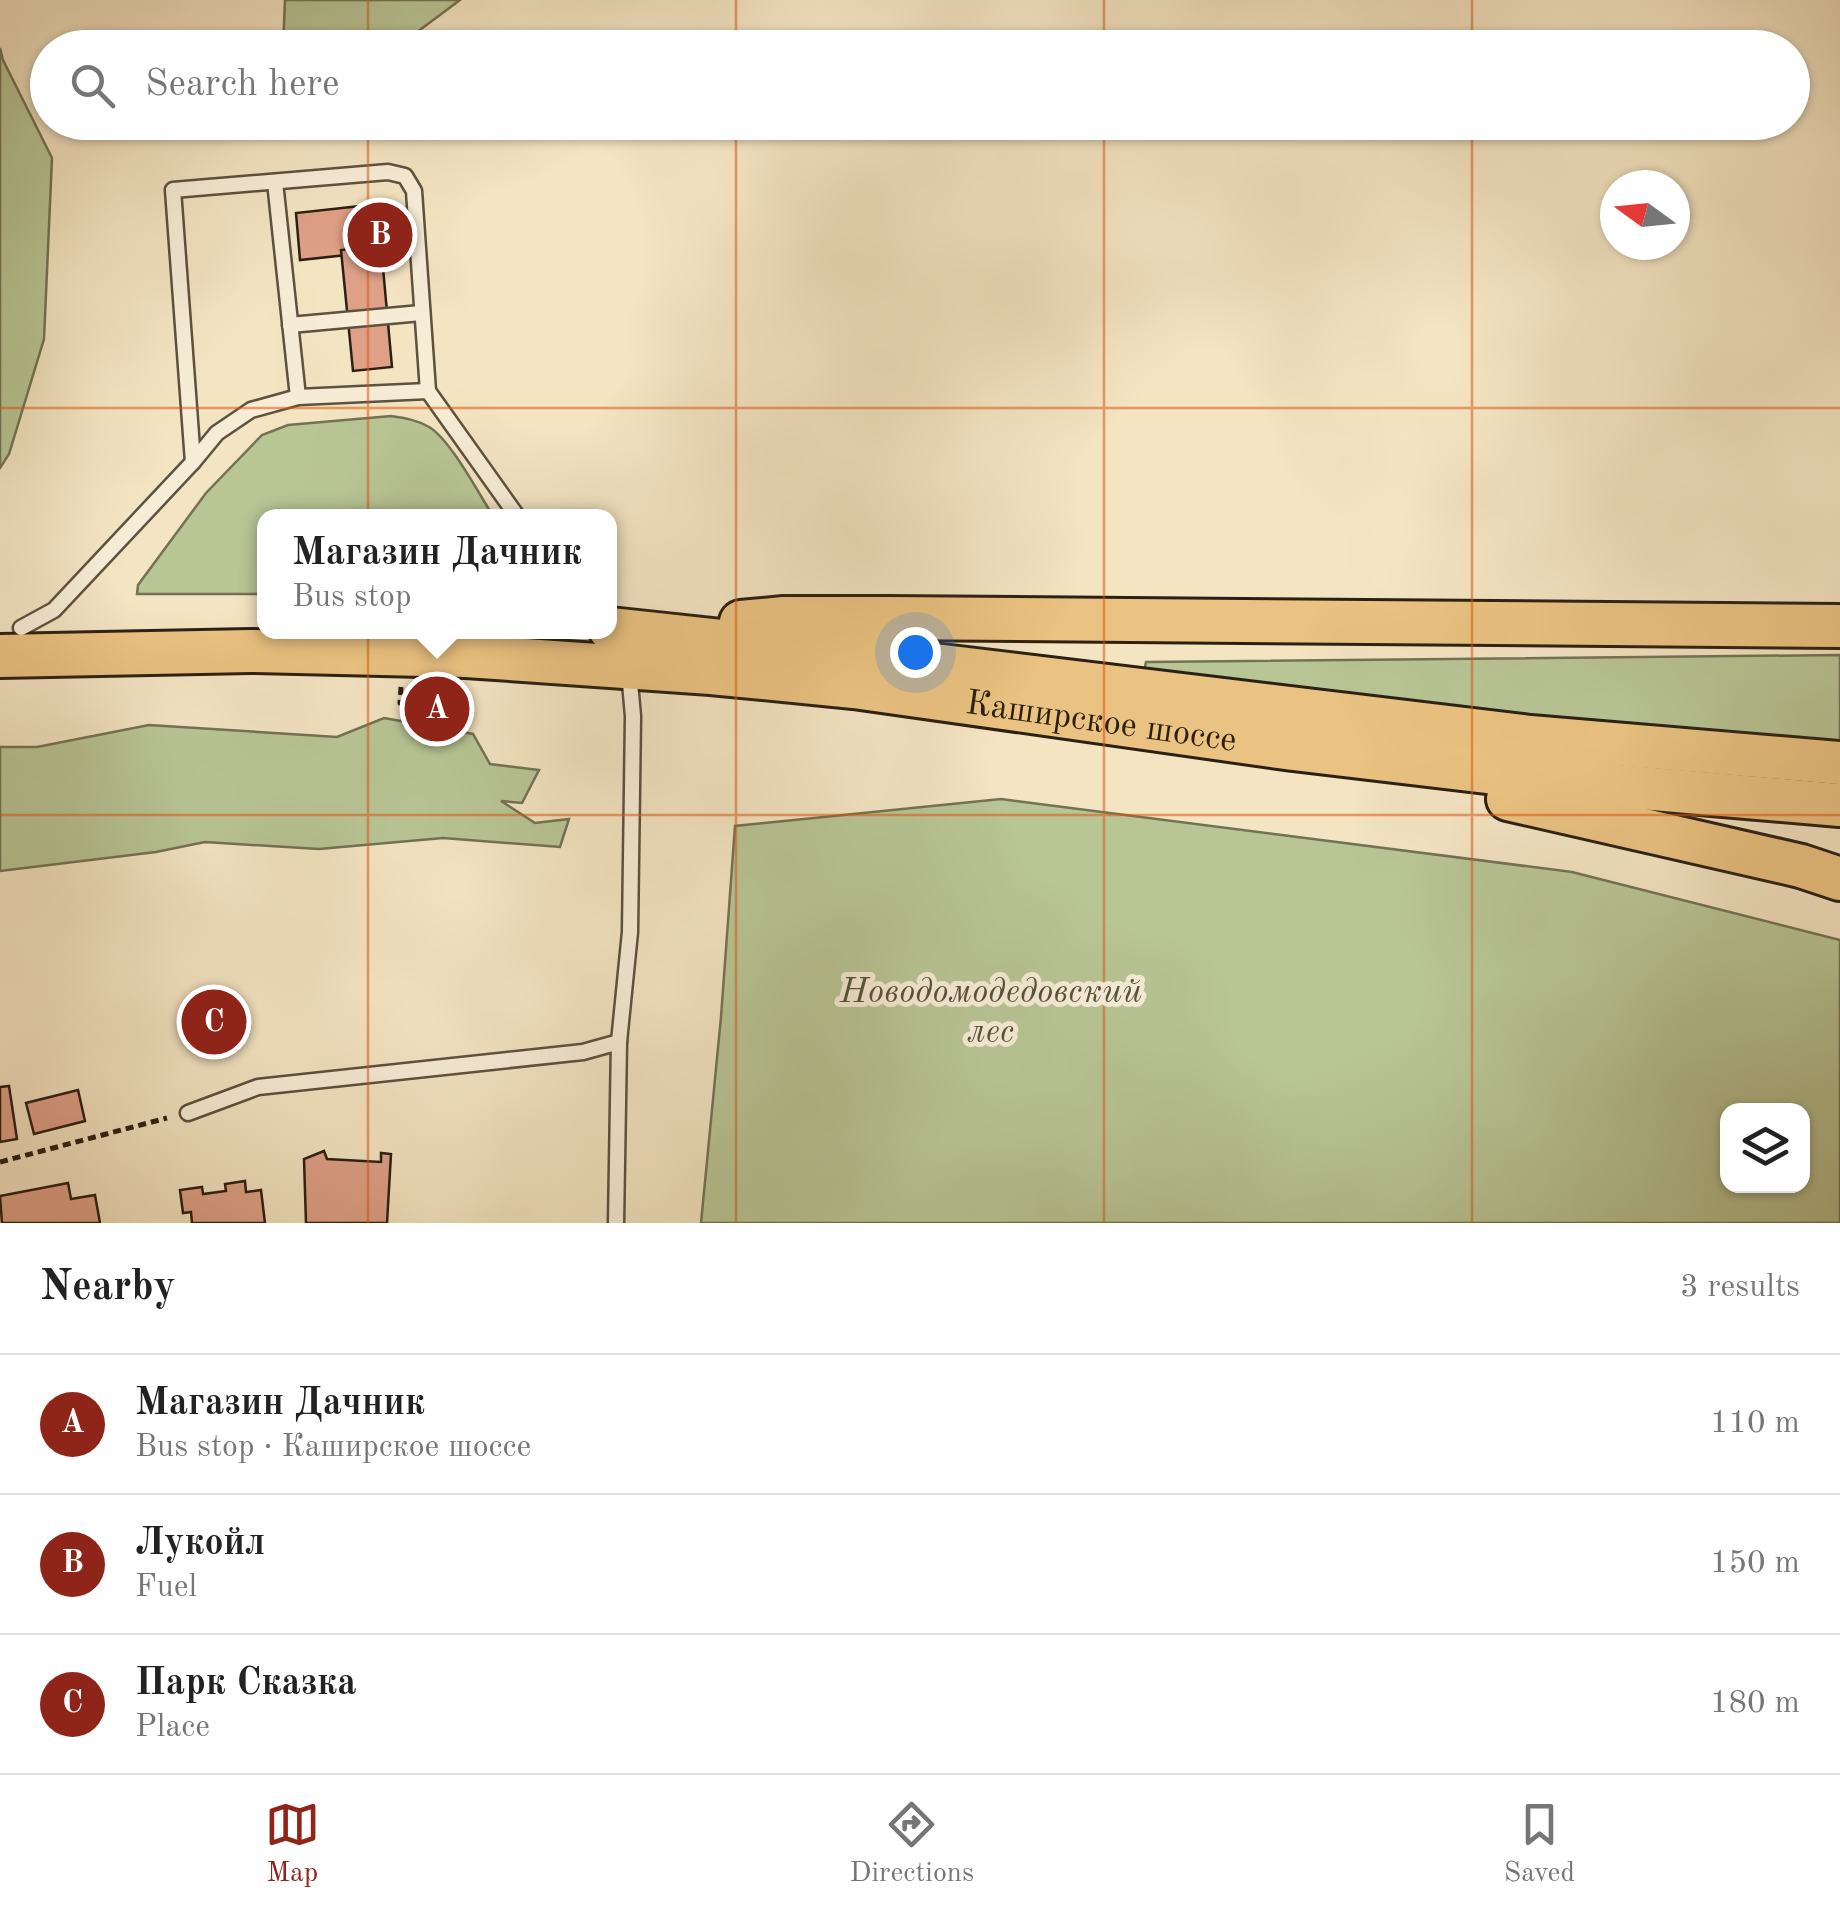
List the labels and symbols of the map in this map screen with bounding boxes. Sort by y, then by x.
north arrow [1600,170,1690,260]
pin: B [348,198,412,272]
your location [890,627,941,678]
pin: A [404,672,470,746]
street label: Каширское шоссе [963,685,1239,758]
park label: Новодомодедовский лес [839,975,1142,1050]
pin: C [182,984,246,1060]

